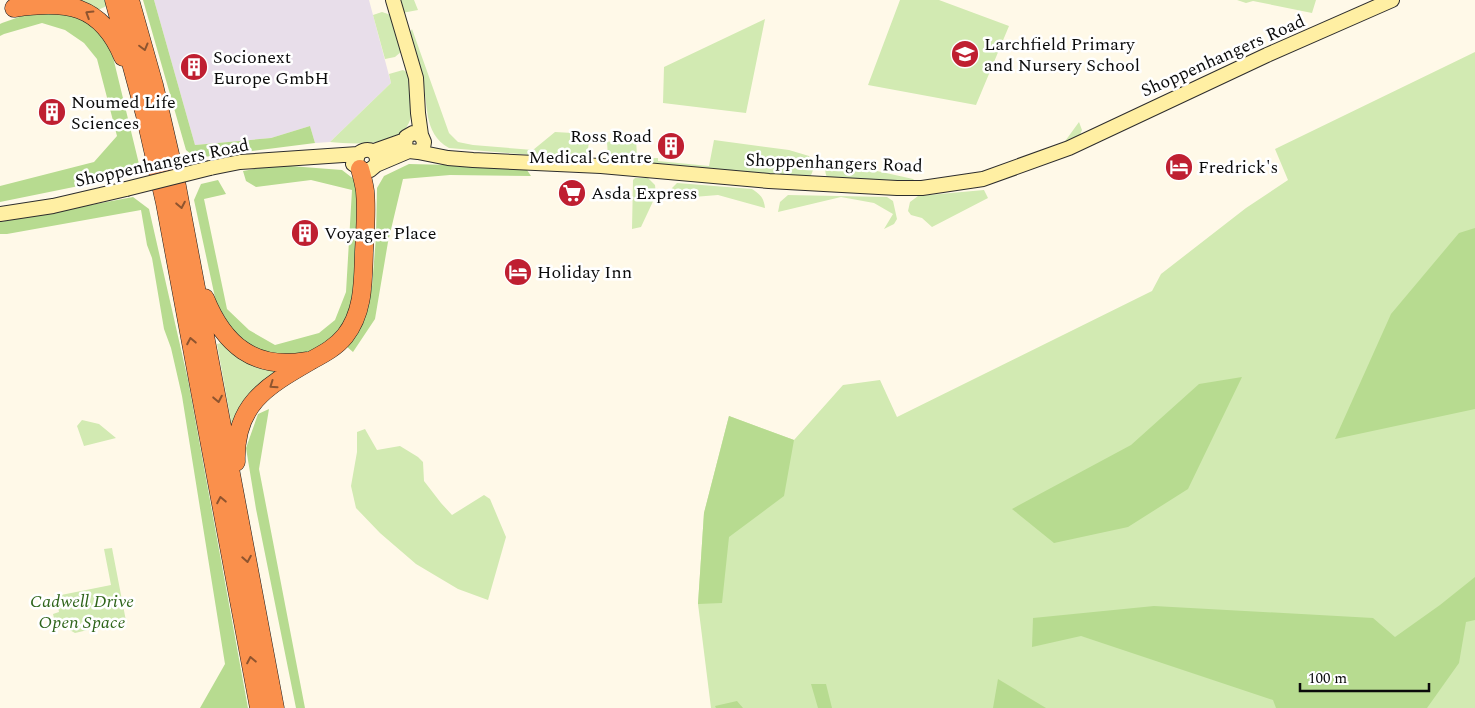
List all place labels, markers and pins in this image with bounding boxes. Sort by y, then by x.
place label: Larchfield Primary and Nursery School [984,31,1140,79]
school or university icon: Larchfield Primary and Nursery School [950,39,980,69]
place label: Socionext Europe GmbH [213,44,329,92]
building icon: Socionext Europe GmbH [179,52,209,82]
place label: Noumed Life Sciences [71,89,176,137]
building icon: Noumed Life Sciences [37,97,67,127]
place label: Ross Road Medical Centre [529,123,652,171]
building icon: Ross Road Medical Centre [656,131,686,161]
hotel icon: Fredrick's [1164,152,1194,182]
place label: Fredrick's [1198,154,1278,181]
supermarket icon: Asda Express [557,178,587,208]
place label: Asda Express [591,180,698,207]
building icon: Voyager Place [290,218,320,248]
place label: Voyager Place [324,220,436,247]
hotel icon: Holiday Inn [503,257,533,287]
place label: Holiday Inn [537,259,632,286]

